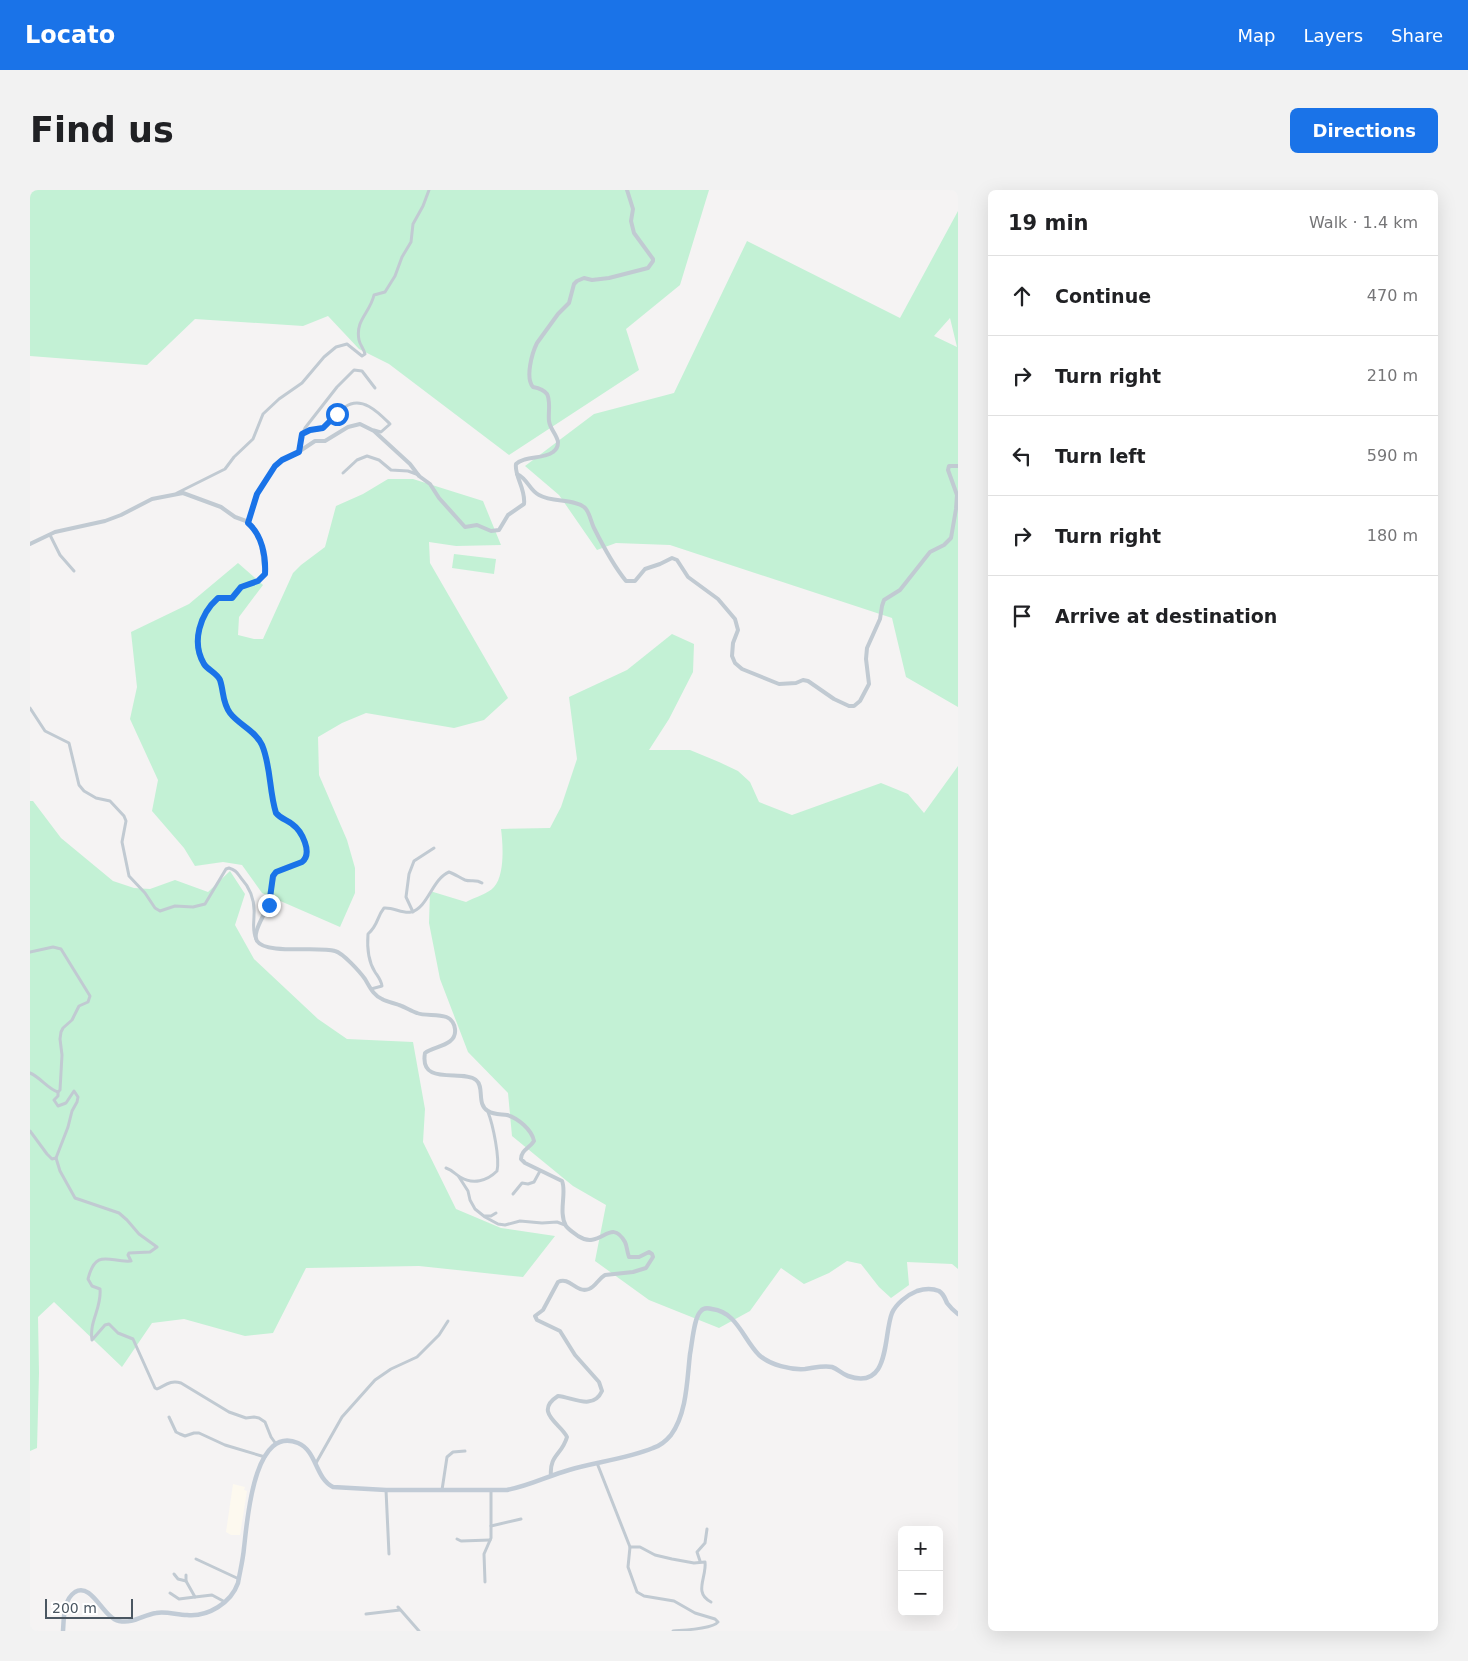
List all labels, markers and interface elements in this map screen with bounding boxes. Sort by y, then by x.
text: Locato [25,21,115,49]
text: Map [1237,25,1275,46]
text: Layers [1303,25,1363,46]
text: Share [1391,25,1443,46]
button: Directions [1290,108,1438,153]
text: Find us [30,110,174,150]
text: 19 min [1008,211,1089,235]
text: Walk · 1.4 km [1309,213,1418,232]
icon: ahead [1008,282,1036,310]
text: Continue [1055,285,1151,307]
text: 470 m [1367,286,1418,305]
icon: right [1008,362,1036,390]
text: Turn right [1055,365,1161,387]
text: 210 m [1367,366,1418,385]
route start [326,403,349,426]
icon: left [1008,442,1036,470]
text: Turn left [1055,445,1146,467]
text: 590 m [1367,446,1418,465]
icon: right [1008,522,1036,550]
text: Turn right [1055,525,1161,547]
text: 180 m [1367,526,1418,545]
icon: arrive [1008,602,1036,630]
text: Arrive at destination [1055,605,1277,627]
route end [258,894,281,917]
map controls [898,1526,943,1616]
button: + [898,1526,943,1571]
button: − [898,1571,943,1616]
scale bar [45,1596,132,1619]
text: 200 m [52,1600,97,1616]

